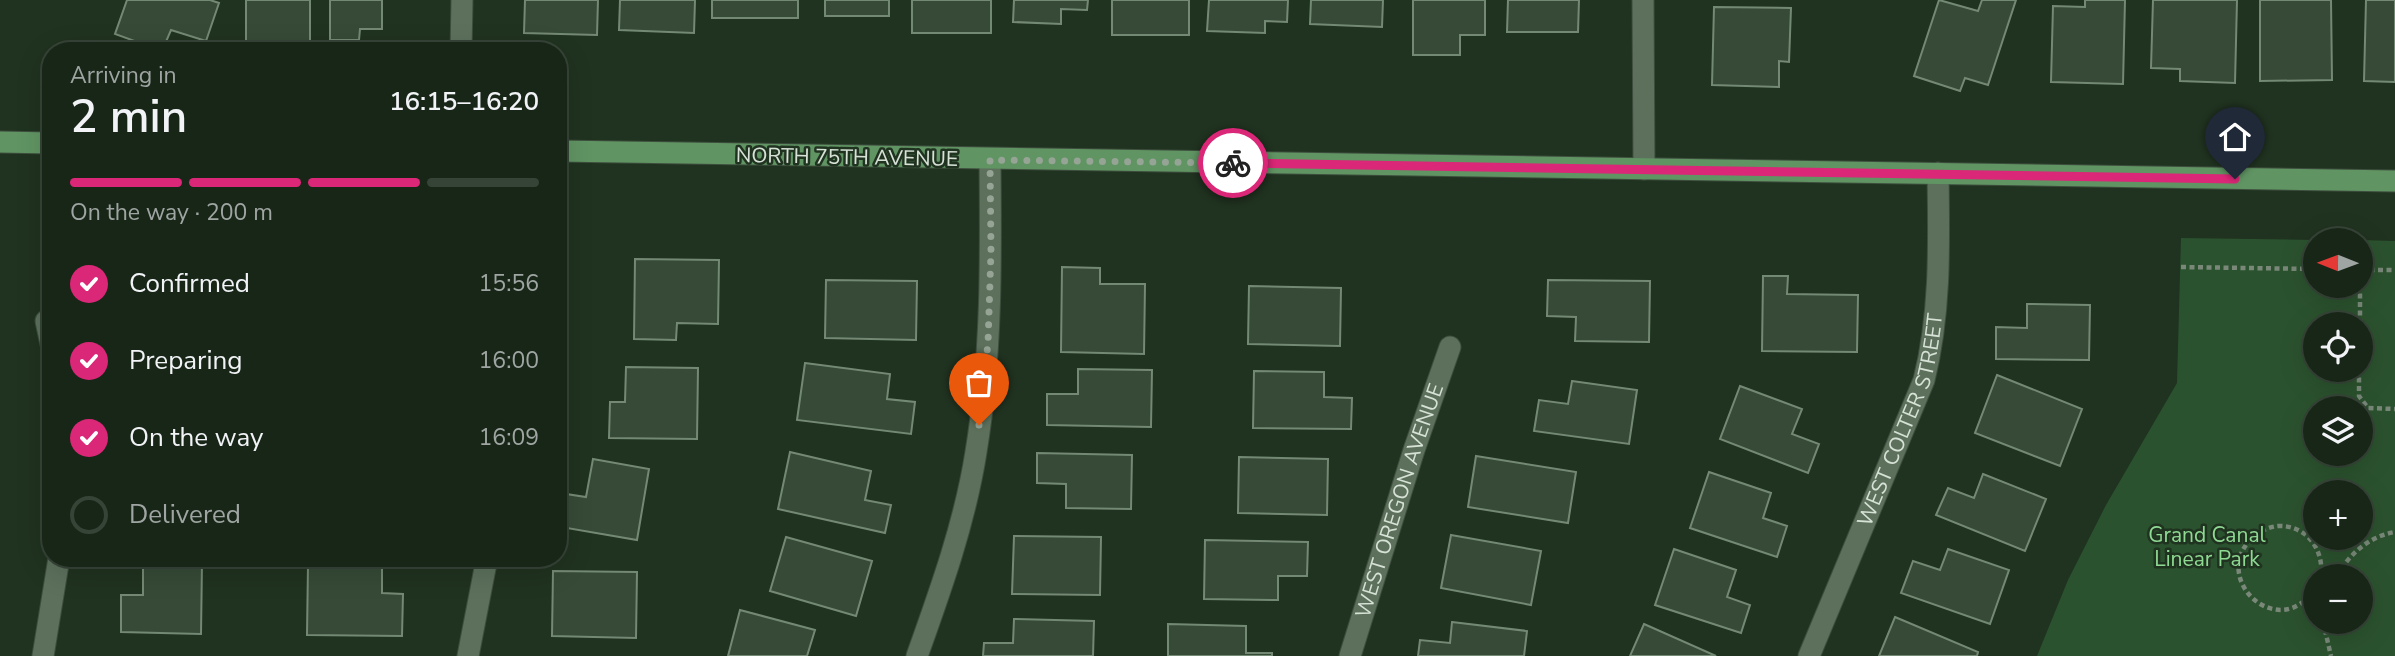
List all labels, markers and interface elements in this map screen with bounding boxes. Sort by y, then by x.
text: Arriving in [70,60,177,91]
text: 16:15–16:20 [389,84,539,119]
text: 2 min [70,85,187,148]
pin [2205,107,2265,179]
icon: home [2216,118,2254,156]
courier [1198,128,1268,198]
street label: NORTH 75TH AVENUE [736,141,958,173]
icon: bike [1214,144,1252,182]
text: On the way · 200 m [70,197,273,228]
north arrow [2303,228,2373,298]
map controls [2303,228,2373,634]
icon: check [70,265,108,303]
text: Confirmed [129,266,250,301]
text: 15:56 [479,268,539,299]
street label: WEST COLTER STREET [1851,312,1949,531]
button: locate [2303,312,2373,382]
icon: check [70,342,108,380]
text: Preparing [129,343,242,378]
text: 16:00 [479,345,539,376]
pin [949,353,1009,425]
icon: bag [960,364,998,402]
street label: WEST OREGON AVENUE [1349,380,1450,621]
button: layers [2303,396,2373,466]
icon: check [70,419,108,457]
text: On the way [129,420,263,455]
text: 16:09 [479,422,539,453]
button: + [2303,480,2373,550]
text: Delivered [129,497,241,532]
park label: Grand Canal Linear Park [2148,521,2267,573]
button: − [2303,564,2373,634]

